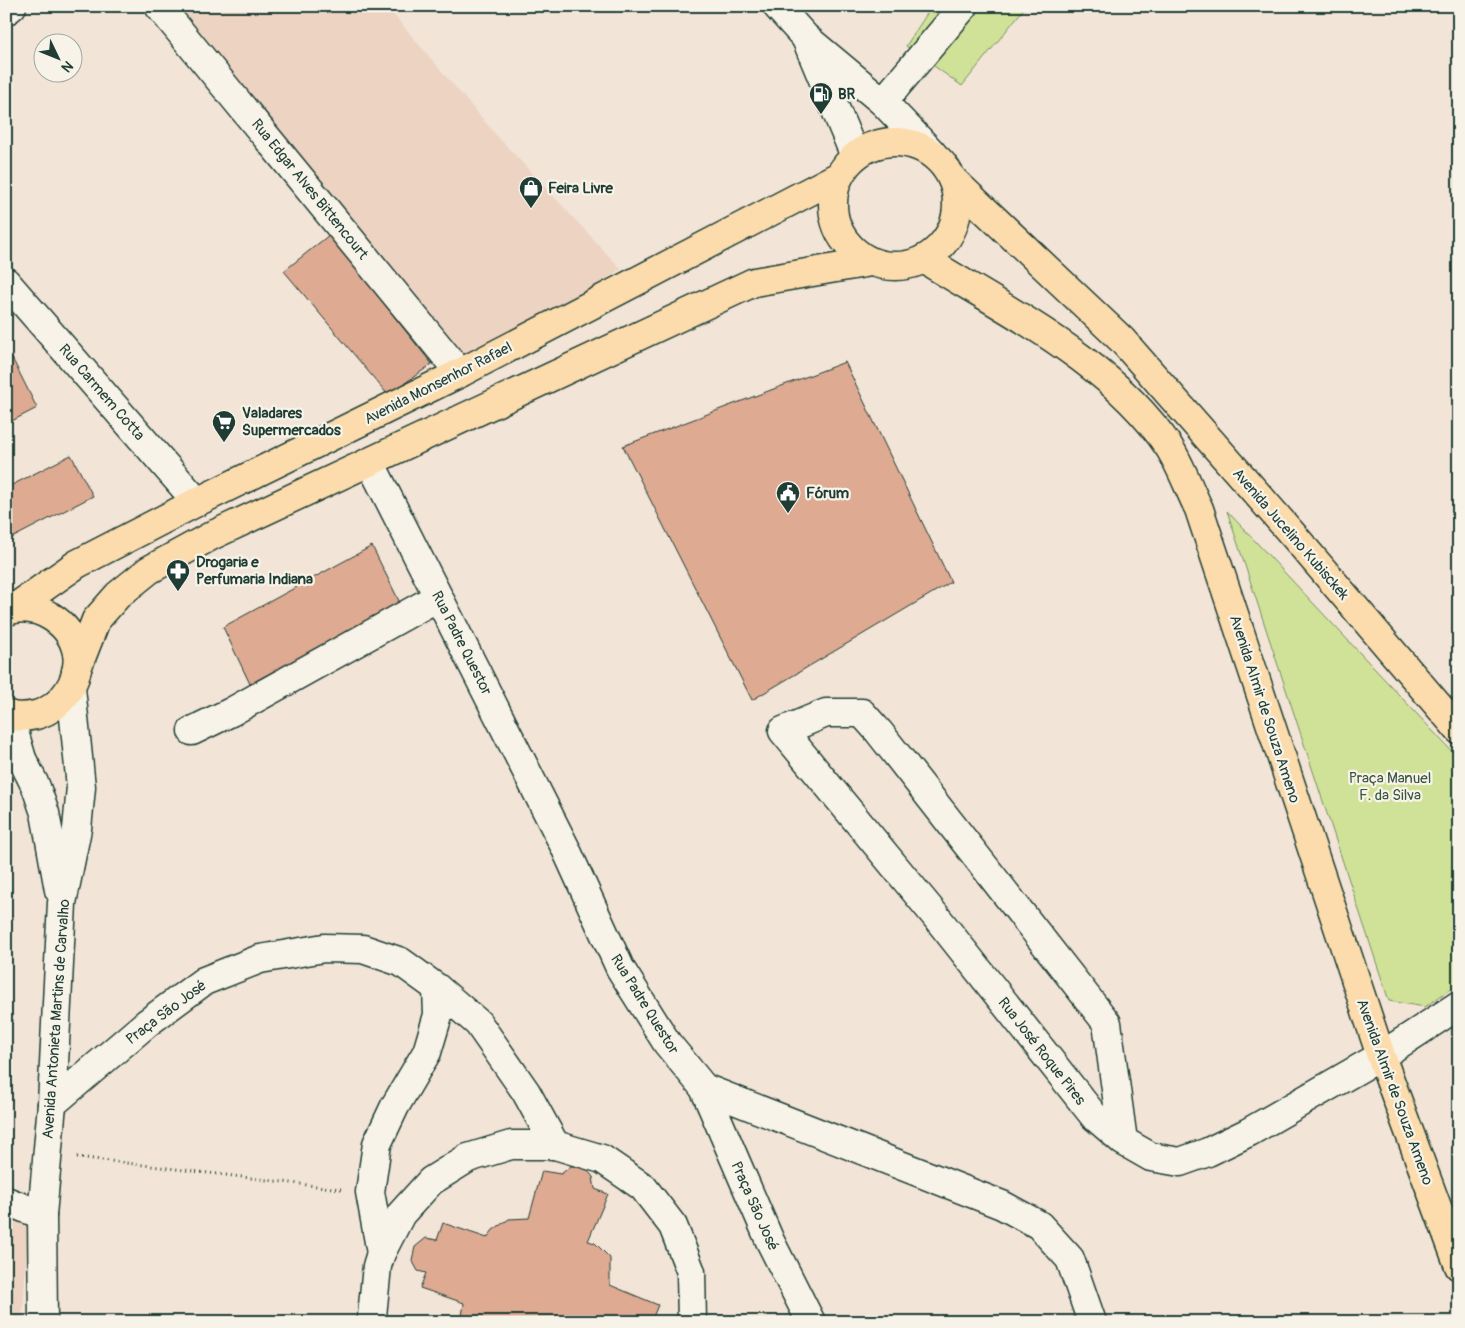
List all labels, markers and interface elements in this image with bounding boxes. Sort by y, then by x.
north arrow [32,32,82,82]
text: N [58,57,77,76]
fuel station icon: BR [808,81,834,115]
place label: BR [838,85,855,104]
street label: Rua Edgar Alves Bittencourt [247,115,373,264]
shop icon: Feira Livre [518,175,544,209]
place label: Feira Livre [548,179,614,198]
street label: Avenida Monsenhor Rafael [361,338,515,429]
street label: Rua Carmem Cotta [55,340,149,444]
place label: Valadares Supermercados [242,404,341,440]
supermarket icon: Valadares Supermercados [211,409,237,443]
street label: Avenida Jucelino Kubisckek [1228,465,1353,605]
public building icon: Fórum [775,480,801,514]
place label: Fórum [806,484,849,503]
place label: Drogaria e Perfumaria Indiana [196,553,313,589]
pharmacy icon: Drogaria e Perfumaria Indiana [165,558,191,592]
street label: Rua Padre Questor [427,588,496,699]
street label: Avenida Almir de Souza Ameno [1225,613,1304,806]
park label: Praça Manuel F. da Silva [1349,769,1431,805]
street label: Avenida Antonieta Martins de Carvalho [39,899,74,1140]
street label: Rua Padre Questor [606,951,683,1058]
street label: Praça São José [122,976,210,1049]
street label: Rua José Roque Pires [994,994,1090,1109]
street label: Avenida Almir de Souza Ameno [1352,997,1437,1188]
street label: Praça São José [726,1158,783,1254]

